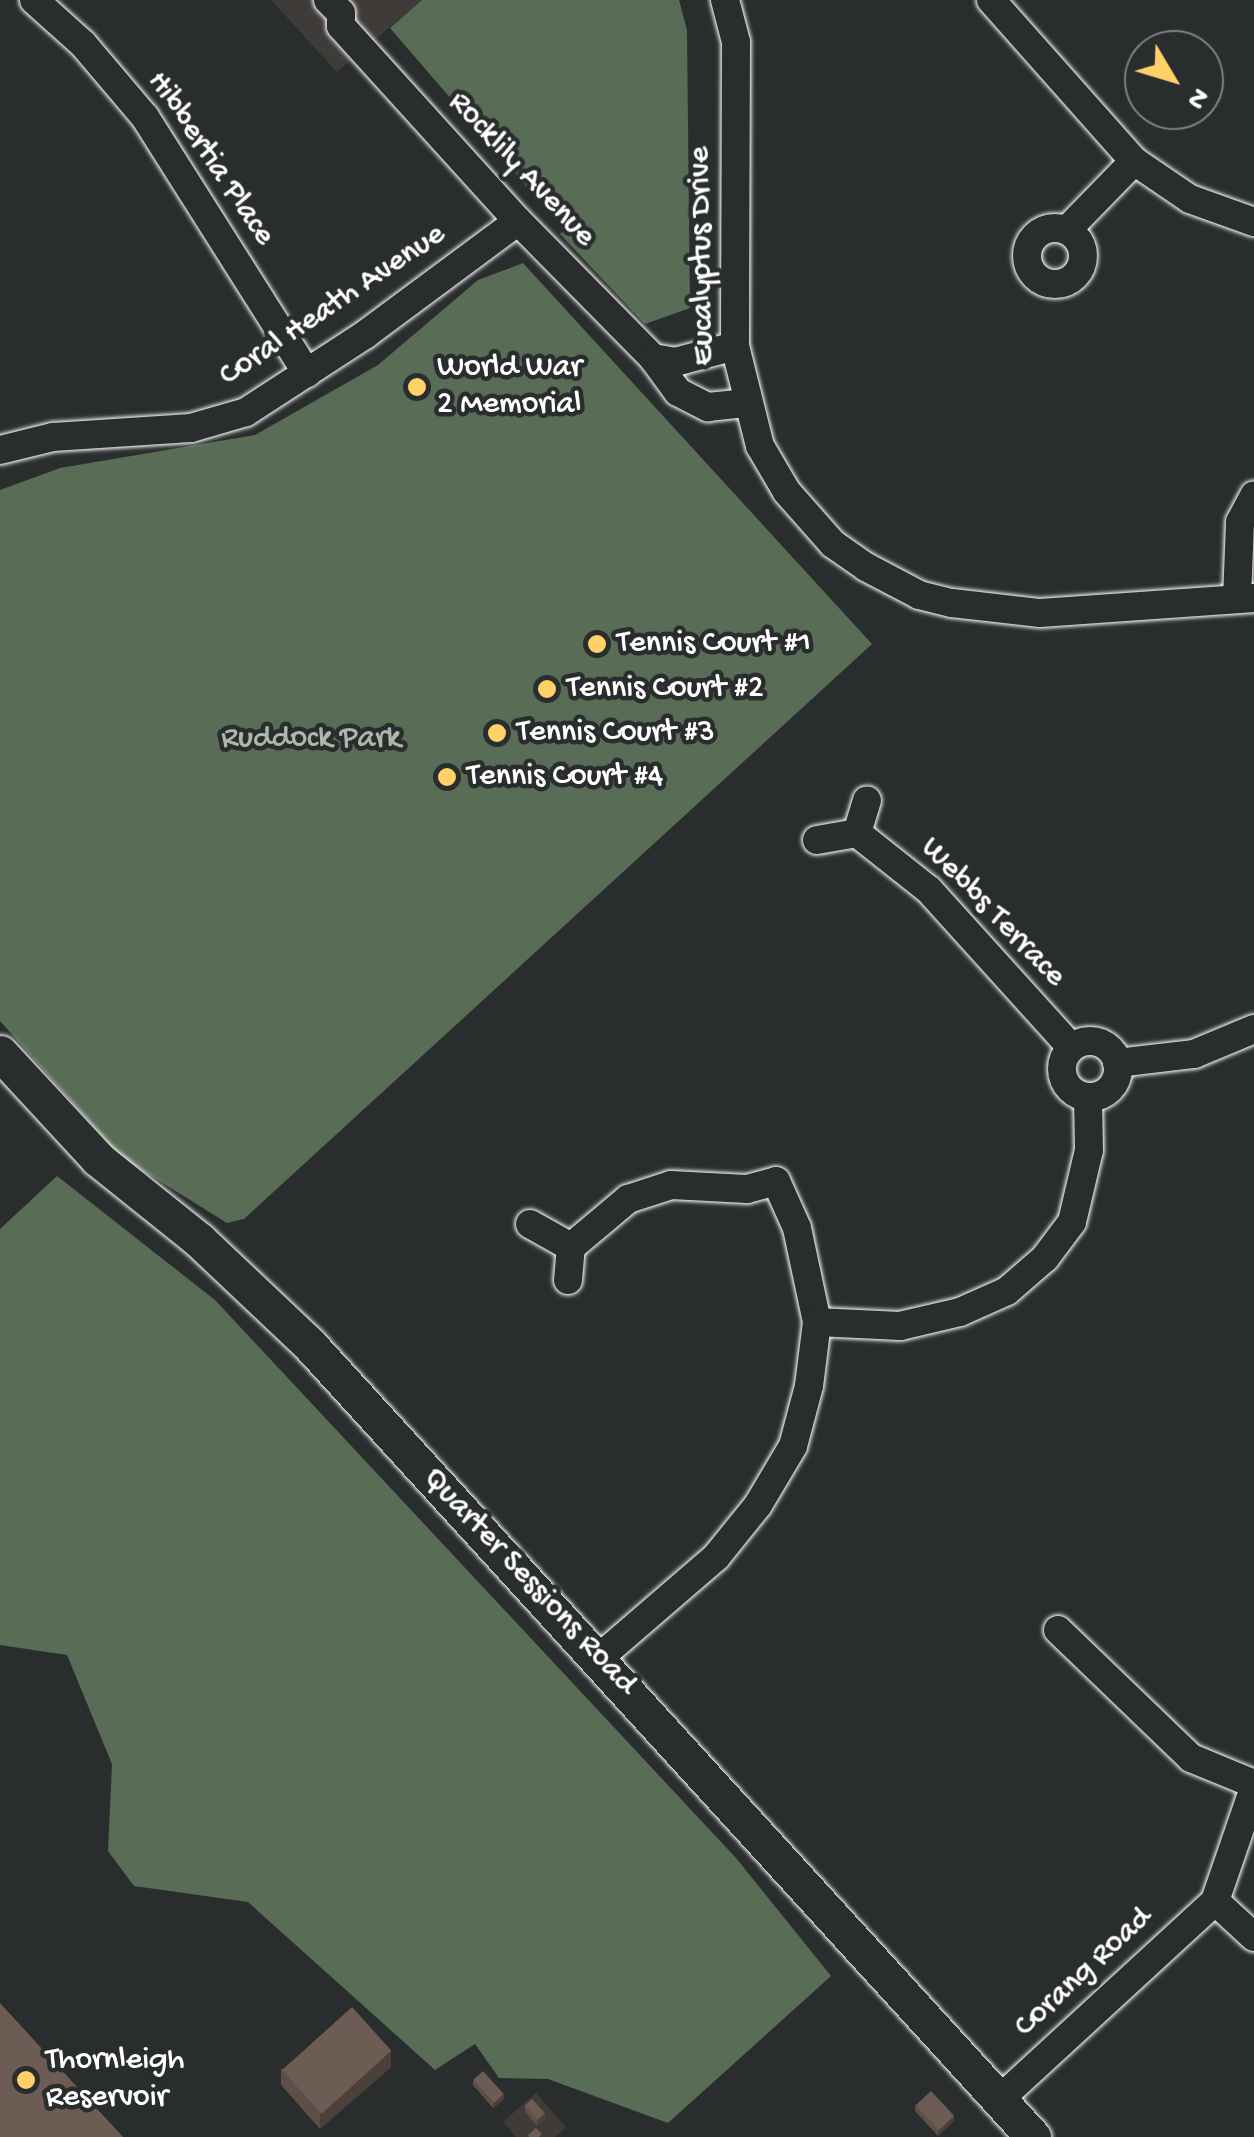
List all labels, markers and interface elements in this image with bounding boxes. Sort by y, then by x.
north arrow [1124,30,1224,130]
street label: Hibbertia Place [138,65,282,253]
text: N [1178,80,1215,115]
street label: Rocklily Avenue [439,84,603,256]
street label: Eucalyptus Drive [682,146,724,366]
street label: Coral Heath Avenue [213,216,453,396]
place label: World War 2 Memorial [437,350,582,425]
marker: World War 2 Memorial [406,376,428,398]
place label: Tennis Court #1 [617,625,811,663]
marker: Tennis Court #1 [586,633,608,655]
place label: Tennis Court #2 [567,670,764,708]
marker: Tennis Court #2 [536,678,558,700]
place label: Tennis Court #3 [517,714,715,752]
park label: Ruddock Park [221,720,401,758]
marker: Tennis Court #3 [486,722,508,744]
place label: Tennis Court #4 [467,758,663,796]
marker: Tennis Court #4 [436,766,458,788]
street label: Webbs Terrace [911,830,1073,996]
street label: Quarter Sessions Road [414,1460,644,1704]
street label: Corang Road [1007,1900,1161,2046]
place label: Thornleigh Reservoir [46,2043,185,2118]
marker: Thornleigh Reservoir [15,2069,37,2091]

